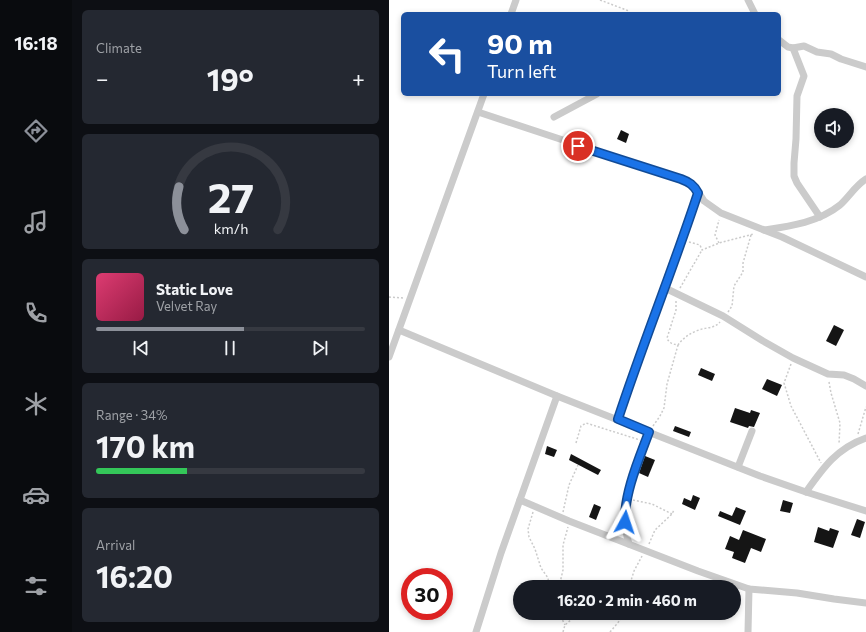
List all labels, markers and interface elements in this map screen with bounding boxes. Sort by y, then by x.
text: 90 m [487,26,553,60]
icon: left [421,28,473,80]
text: 16:18 [14,32,58,54]
text: Climate [96,40,142,56]
text: 19° [207,60,254,97]
text: Turn left [487,60,556,82]
text: − [96,65,109,92]
text: + [352,65,365,92]
map controls [814,108,854,148]
button: sound [814,108,854,148]
icon: directions [22,117,50,145]
pin [561,129,595,163]
icon: arrive [567,135,589,157]
text: 27 [207,170,254,221]
icon: music [22,208,50,236]
text: km/h [213,218,248,236]
text: Static Love [156,280,233,298]
text: Velvet Ray [156,298,217,314]
icon: phone [22,299,50,327]
icon: previous [130,337,152,359]
icon: pause [219,337,241,359]
icon: next [309,337,331,359]
icon: climate [22,390,50,418]
text: Range · 34% [96,407,167,423]
text: 170 km [96,427,195,464]
icon: car [22,481,50,509]
position arrow [604,501,646,543]
text: Arrival [96,537,135,553]
text: 16:20 [96,557,173,594]
speed limit sign: 30 [401,568,453,620]
icon: filters [22,572,50,600]
text: 16:20 · 2 min · 460 m [557,591,697,609]

